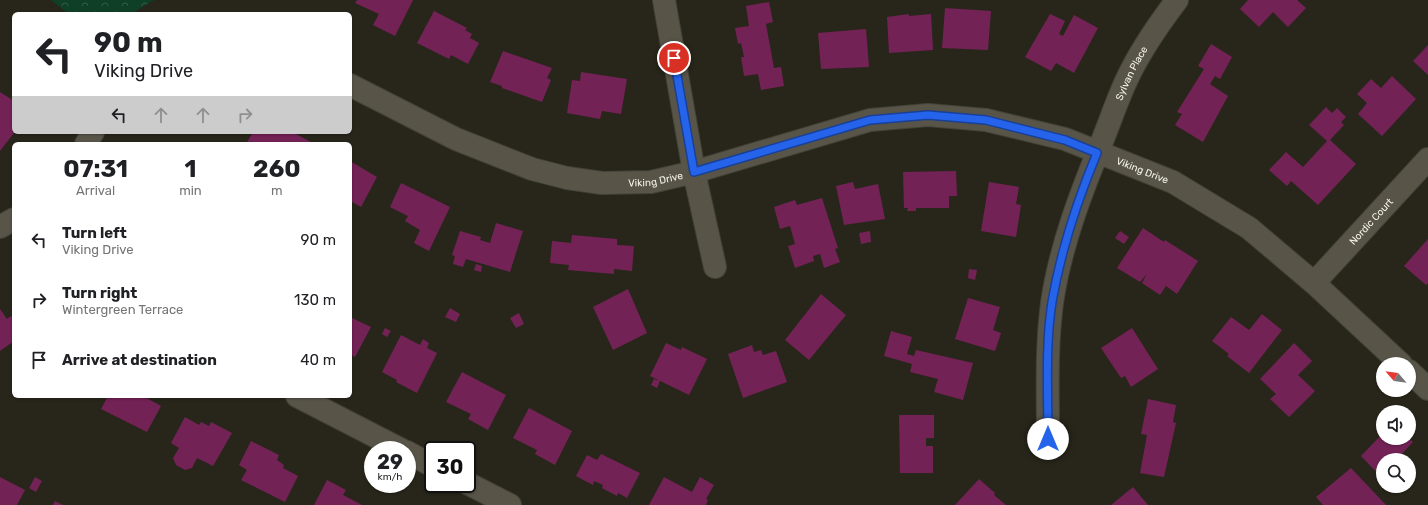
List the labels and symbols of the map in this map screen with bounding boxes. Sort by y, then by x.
pin [657,41,691,75]
street label: Sylvan Place [1113,44,1151,102]
street label: Viking Drive [1114,155,1170,187]
street label: Viking Drive [628,170,685,189]
street label: Nordic Court [1347,196,1396,248]
north arrow [1376,357,1416,397]
position arrow [1027,418,1069,460]
speed limit sign: 30 [424,441,476,493]

